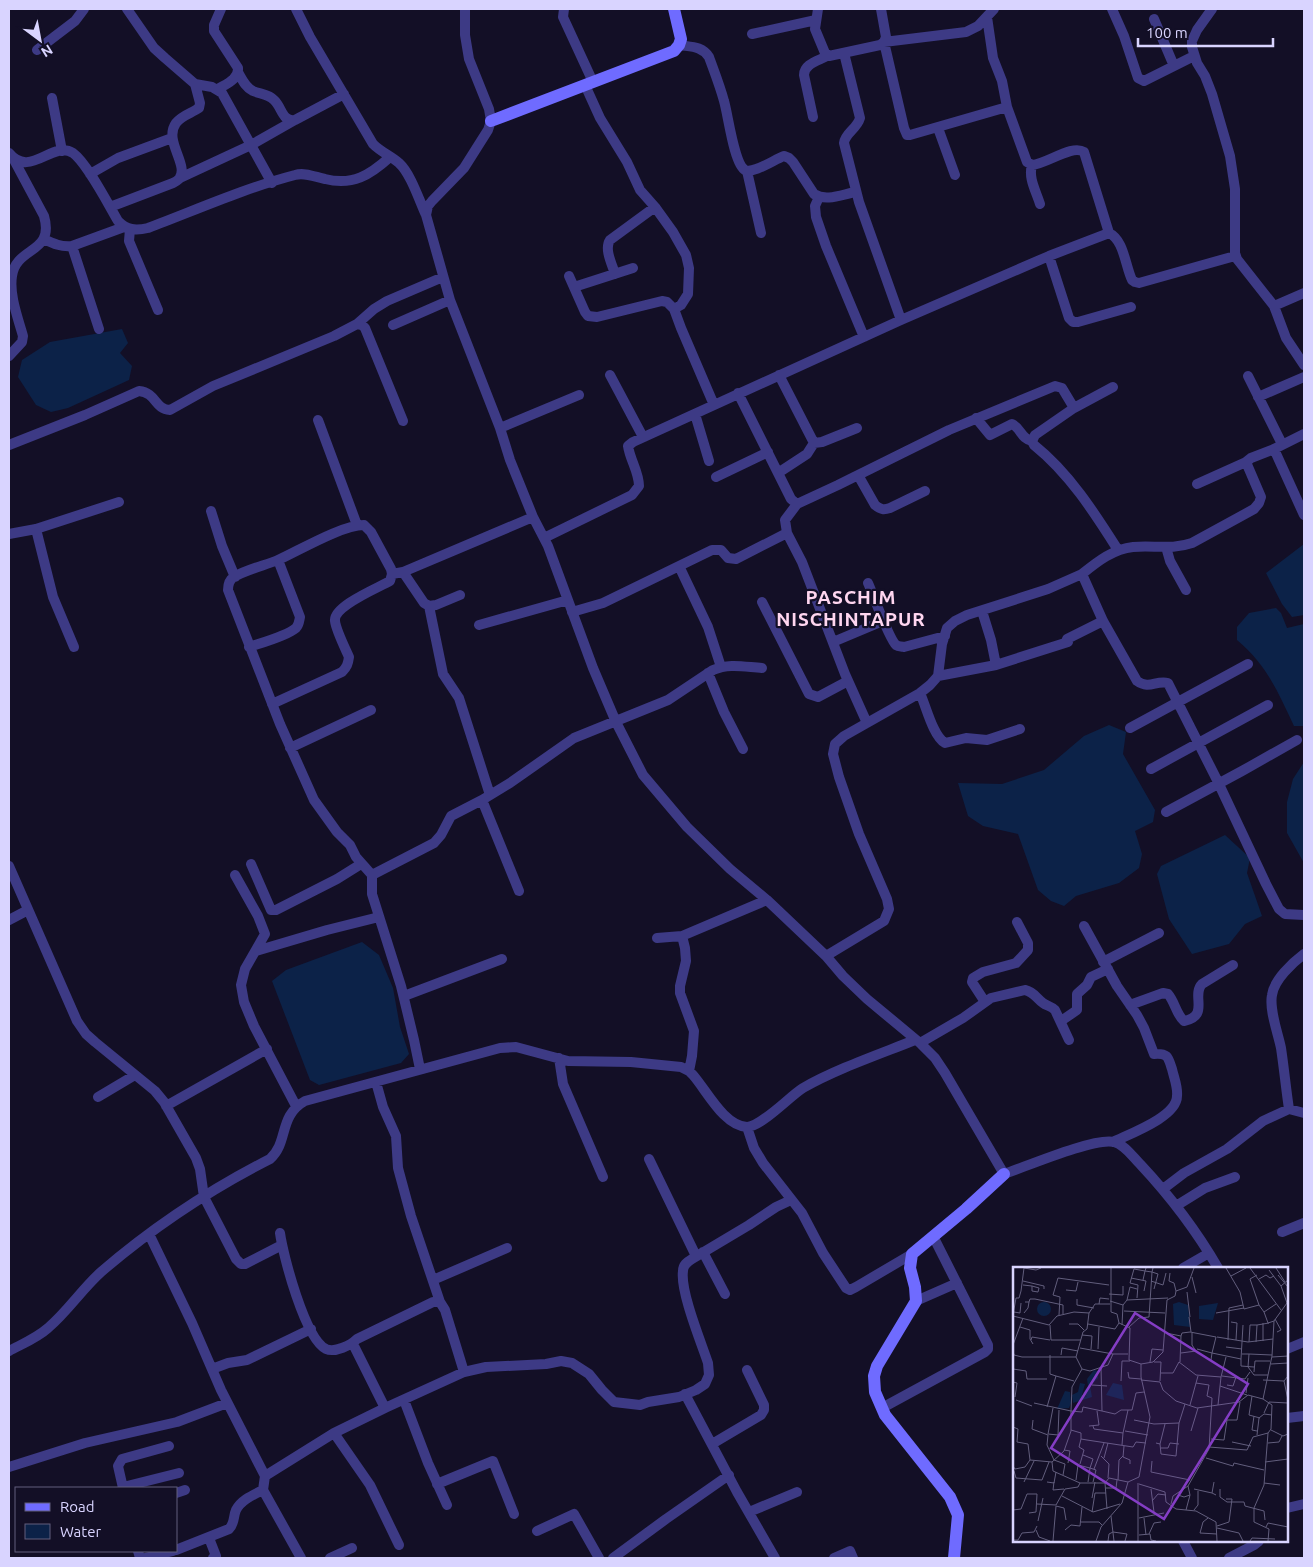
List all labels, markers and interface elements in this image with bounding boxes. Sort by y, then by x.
north arrow [15,15,65,65]
scale bar [1138,15,1273,47]
text: 100 m [1146,24,1188,41]
text: N [38,41,56,61]
district label: PASCHIM NISCHINTAPUR [776,586,926,630]
inset map [1013,1267,1288,1542]
legend [15,1487,178,1552]
text: Road [60,1498,95,1515]
text: Water [60,1523,101,1540]

